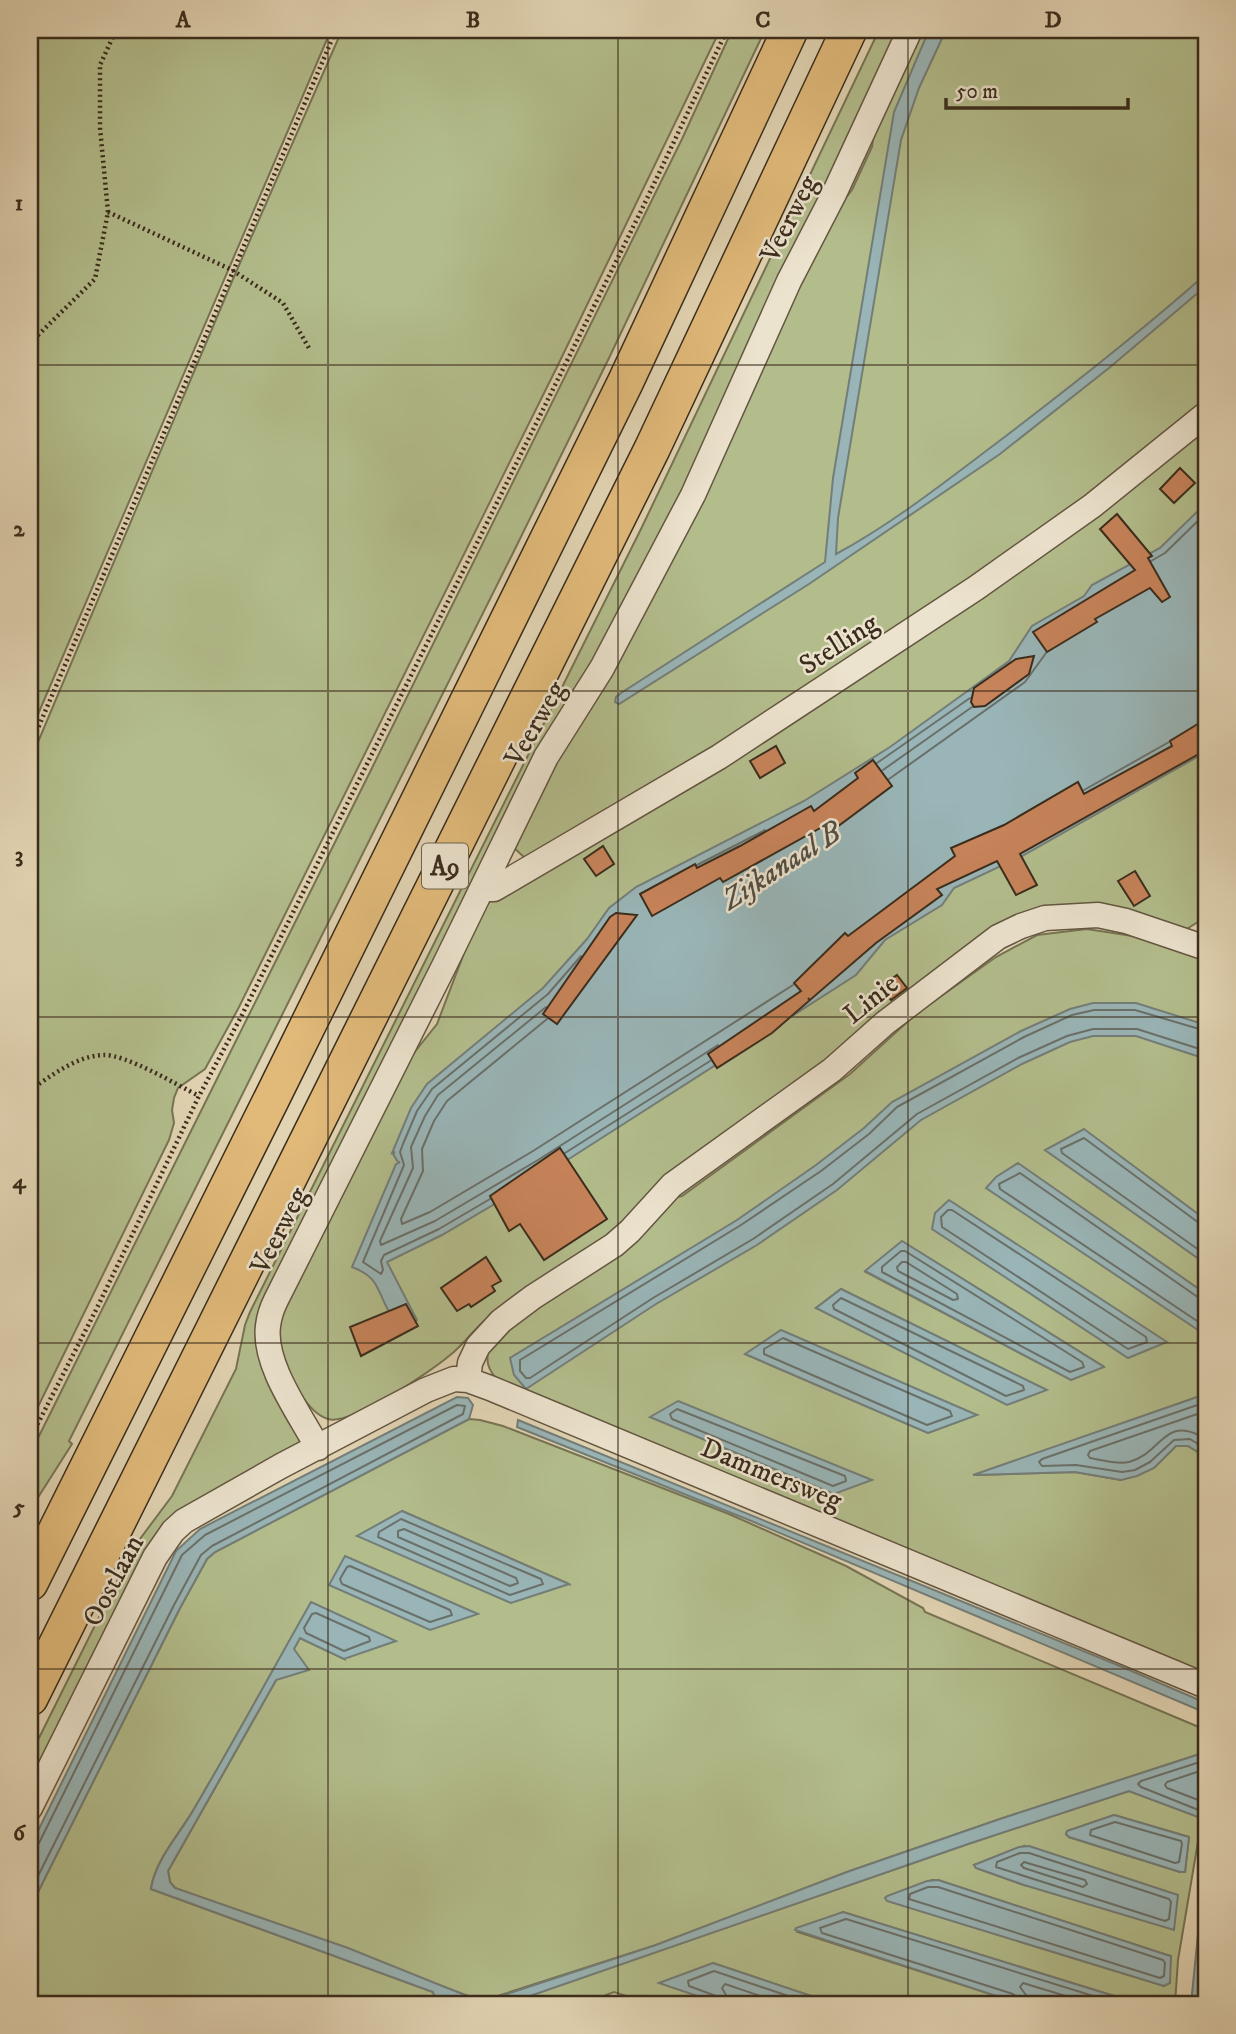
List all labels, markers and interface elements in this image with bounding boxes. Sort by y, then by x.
text: A [175,6,192,35]
text: B [466,6,480,35]
text: C [755,6,771,35]
text: D [1044,6,1062,35]
scale bar [946,66,1128,110]
text: 50 m [956,79,998,105]
street label: Veerweg [752,169,826,269]
text: 1 [15,189,23,218]
text: 2 [13,515,25,544]
street label: Stelling [793,606,885,683]
street label: Veerweg [496,674,574,774]
water label: Zijkanaal B [713,813,850,920]
text: 3 [15,841,23,870]
road number: A9 [422,844,468,888]
street label: Linie [836,966,906,1032]
text: 4 [12,1167,27,1196]
street label: Veerweg [242,1181,316,1281]
street label: Dammersweg [696,1430,847,1519]
text: 5 [12,1493,25,1522]
street label: Oostlaan [75,1529,152,1632]
text: 6 [13,1819,27,1848]

